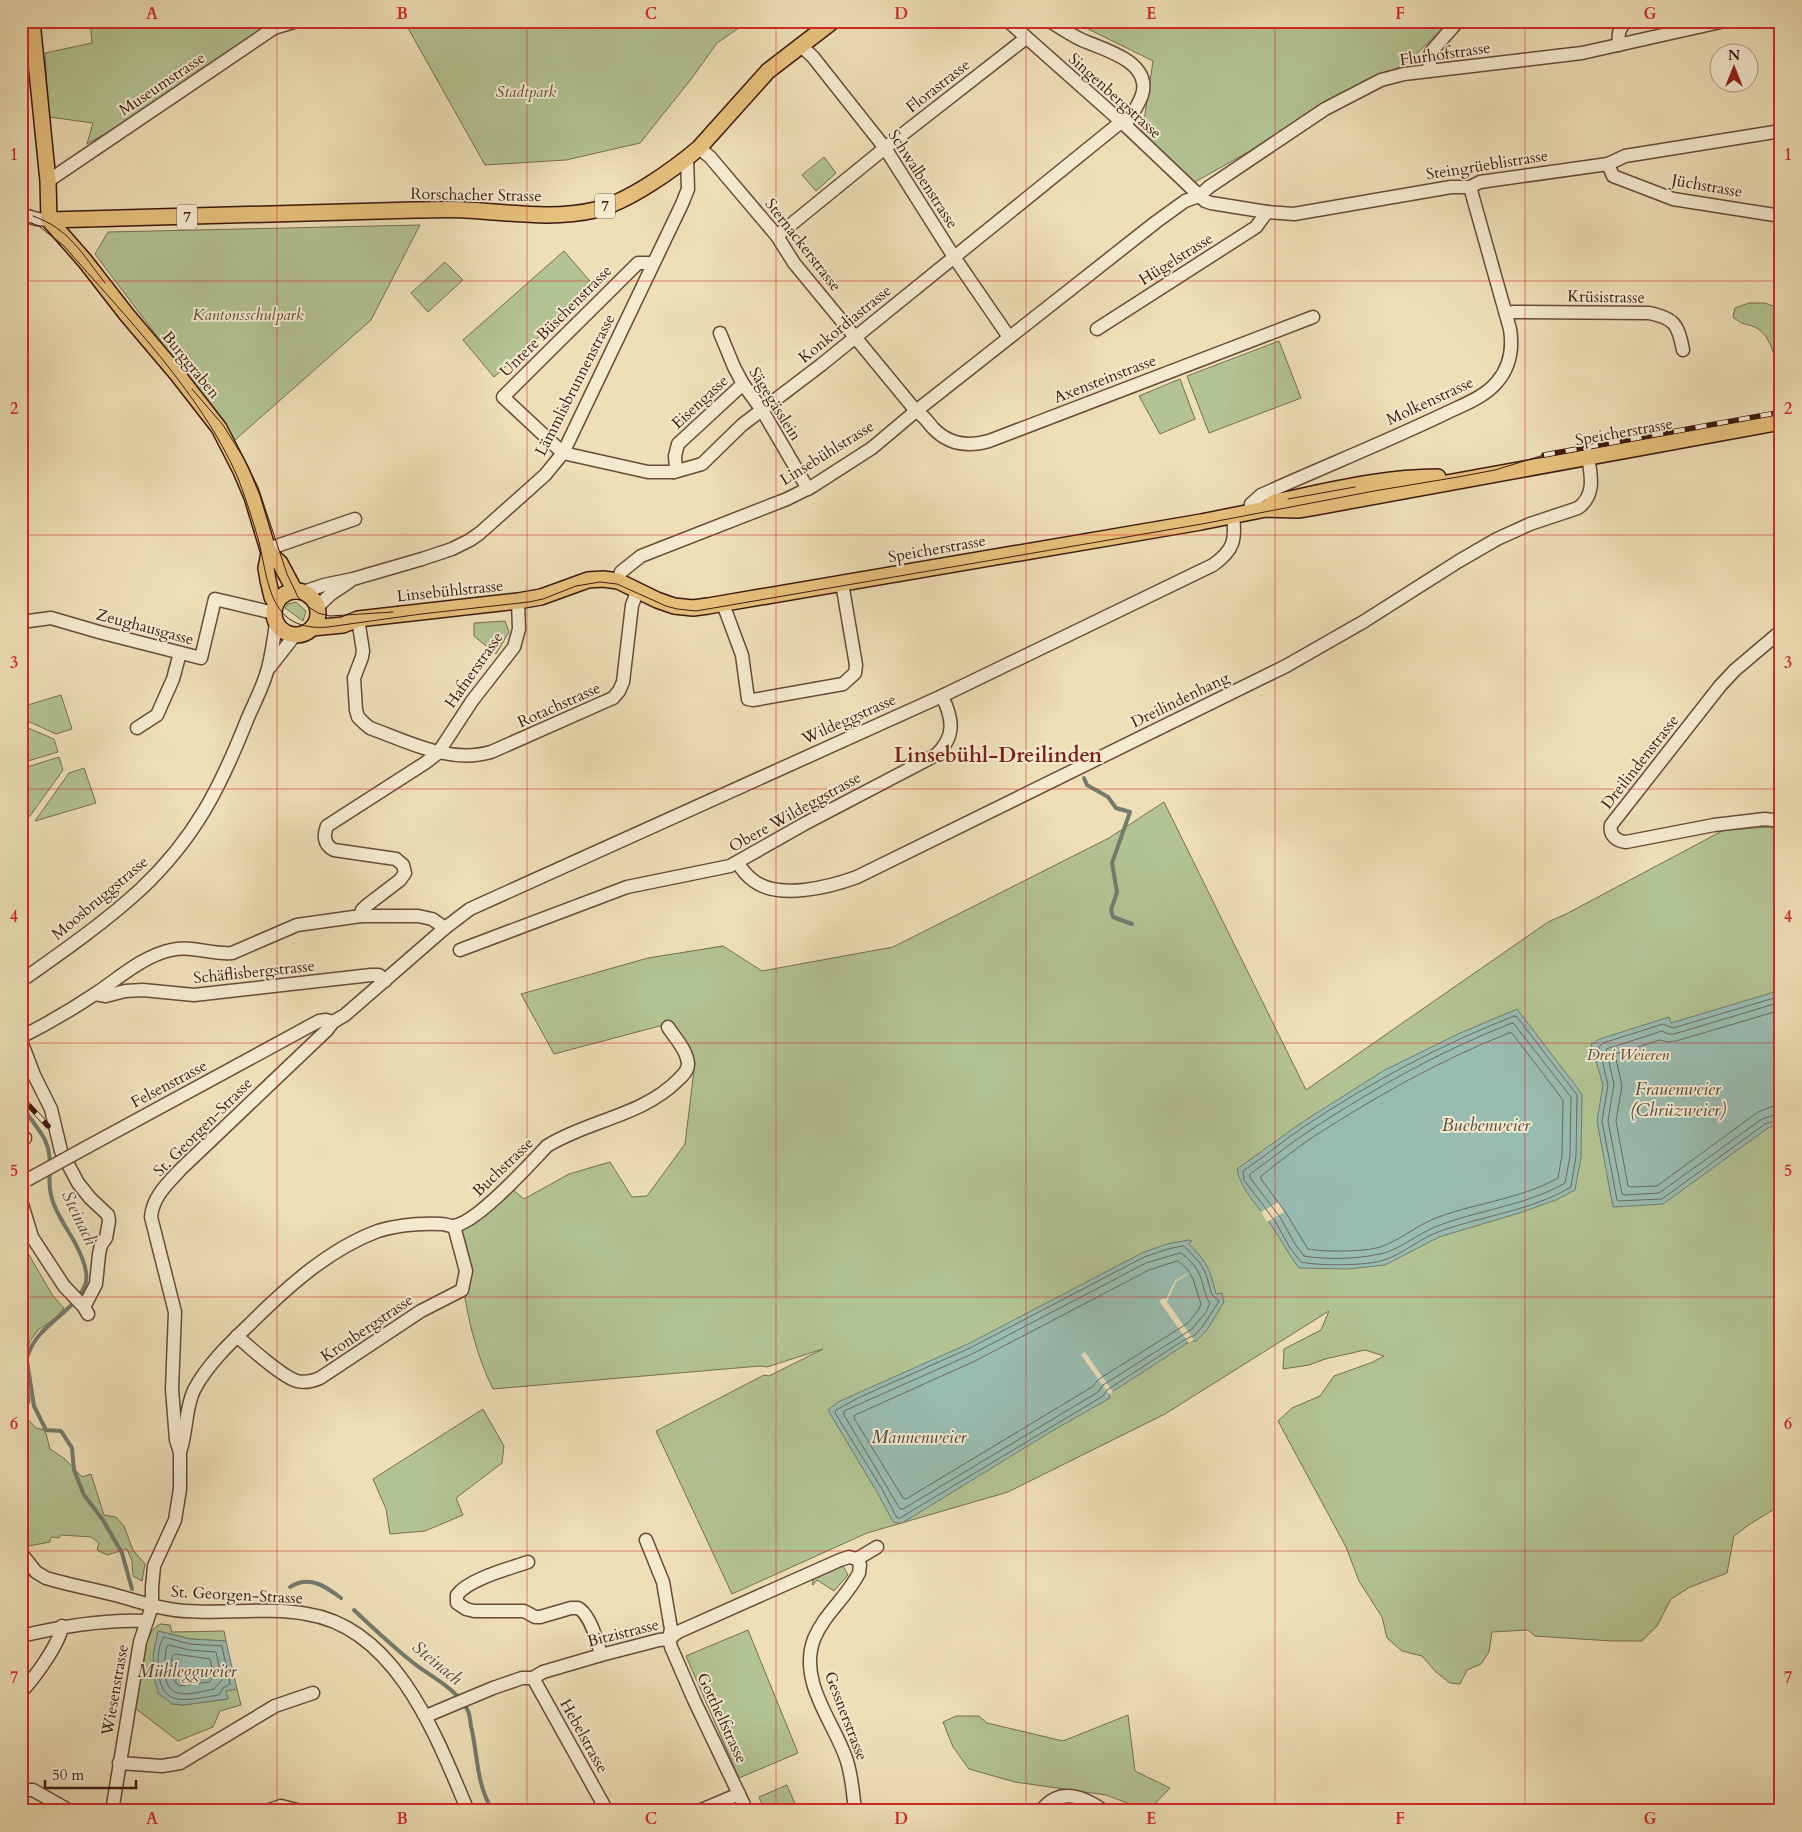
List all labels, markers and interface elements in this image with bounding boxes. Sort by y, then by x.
text: A [146,3,158,25]
text: B [396,3,408,25]
text: C [645,3,657,25]
text: D [894,3,908,25]
text: E [1146,3,1156,25]
text: F [1395,3,1405,25]
text: G [1643,3,1657,25]
street label: Flurhofstrasse [1398,37,1492,71]
north arrow [1710,42,1760,92]
text: N [1728,46,1740,65]
street label: Museumstrasse [114,47,210,121]
street label: Singenbergstrasse [1064,48,1166,144]
street label: Florastrasse [901,54,975,118]
park label: Stadtpark [496,81,556,103]
street label: Schwalbenstrasse [883,125,963,233]
text: 1 [10,144,18,166]
text: 1 [1784,144,1792,166]
street label: Steingrüeblistrasse [1425,145,1549,185]
street label: Jüchstrasse [1668,169,1744,203]
street label: Rorschacher Strasse [410,183,542,207]
road number: 7 [595,194,615,218]
street label: Sternackerstrasse [760,194,846,296]
road number: 7 [177,204,197,230]
street label: Hügelstrasse [1135,228,1217,290]
street label: Untere Büschenstrasse [495,260,617,382]
street label: Konkordiastrasse [794,280,896,368]
street label: Krüsistrasse [1567,285,1645,309]
park label: Kantonsschulpark [192,304,304,326]
street label: Lämmlisbrunnenstrasse [530,310,620,460]
street label: Burggraben [157,327,225,403]
street label: Axensteinstrasse [1051,349,1159,409]
street label: Sägegässlein [744,363,806,445]
street label: Eisengasse [667,370,733,434]
street label: Molkenstrasse [1383,371,1477,431]
text: 2 [10,398,18,420]
text: 2 [1784,398,1792,420]
street label: Speicherstrasse [1574,413,1674,451]
street label: Linsebühlstrasse [776,415,878,491]
street label: Speicherstrasse [887,530,987,568]
street label: Linsebühlstrasse [396,574,504,608]
street label: Zeughausgasse [94,603,196,651]
street label: Hafnerstrasse [440,627,508,713]
text: 3 [10,652,18,674]
text: 3 [1784,652,1792,674]
street label: Dreilindenhang [1127,667,1233,733]
street label: Rotachstrasse [514,677,604,733]
street label: Wildeggstrasse [797,688,900,750]
street label: Dreilindenstrasse [1596,710,1684,814]
district label: Linsebühl-Dreilinden [894,741,1103,770]
street label: Obere Wildeggstrasse [725,766,865,858]
street label: Moosbruggstrasse [47,851,153,945]
text: 4 [10,906,18,928]
text: 4 [1784,906,1792,928]
street label: Schäflisbergstrasse [192,955,316,989]
park label: Drei Weieren [1587,1044,1669,1066]
street label: Felsenstrasse [127,1055,211,1113]
street label: St. Georgen-Strasse [149,1073,257,1181]
water label: Frauenweier (Chrüzweier) [1630,1077,1726,1123]
water label: Buebenweier [1442,1113,1531,1138]
street label: Buchstrasse [468,1132,538,1202]
text: 5 [10,1160,18,1182]
text: 5 [1784,1160,1792,1182]
water label: Steinach [55,1186,103,1250]
street label: Kronbergstrasse [316,1289,418,1367]
text: 6 [10,1413,18,1435]
text: 6 [1784,1413,1792,1435]
water label: Mannenweier [872,1425,968,1450]
street label: St. Georgen-Strasse [170,1581,304,1609]
street label: Bitzistrasse [585,1613,661,1653]
water label: Steinach [406,1635,468,1691]
street label: Wiesenstrasse [96,1643,134,1738]
water label: Mühleggweier [137,1659,238,1684]
text: 7 [10,1667,18,1689]
text: 7 [1784,1667,1792,1689]
street label: Gessnerstrasse [819,1668,873,1764]
street label: Gotthelfstrasse [691,1669,753,1767]
street label: Hebelstrasse [555,1695,613,1777]
scale bar [45,1757,136,1789]
text: 50 m [52,1765,84,1785]
text: A [146,1808,158,1830]
text: B [396,1808,408,1830]
text: C [645,1808,657,1830]
text: D [894,1808,908,1830]
text: E [1146,1808,1156,1830]
text: F [1395,1808,1405,1830]
text: G [1643,1808,1657,1830]

